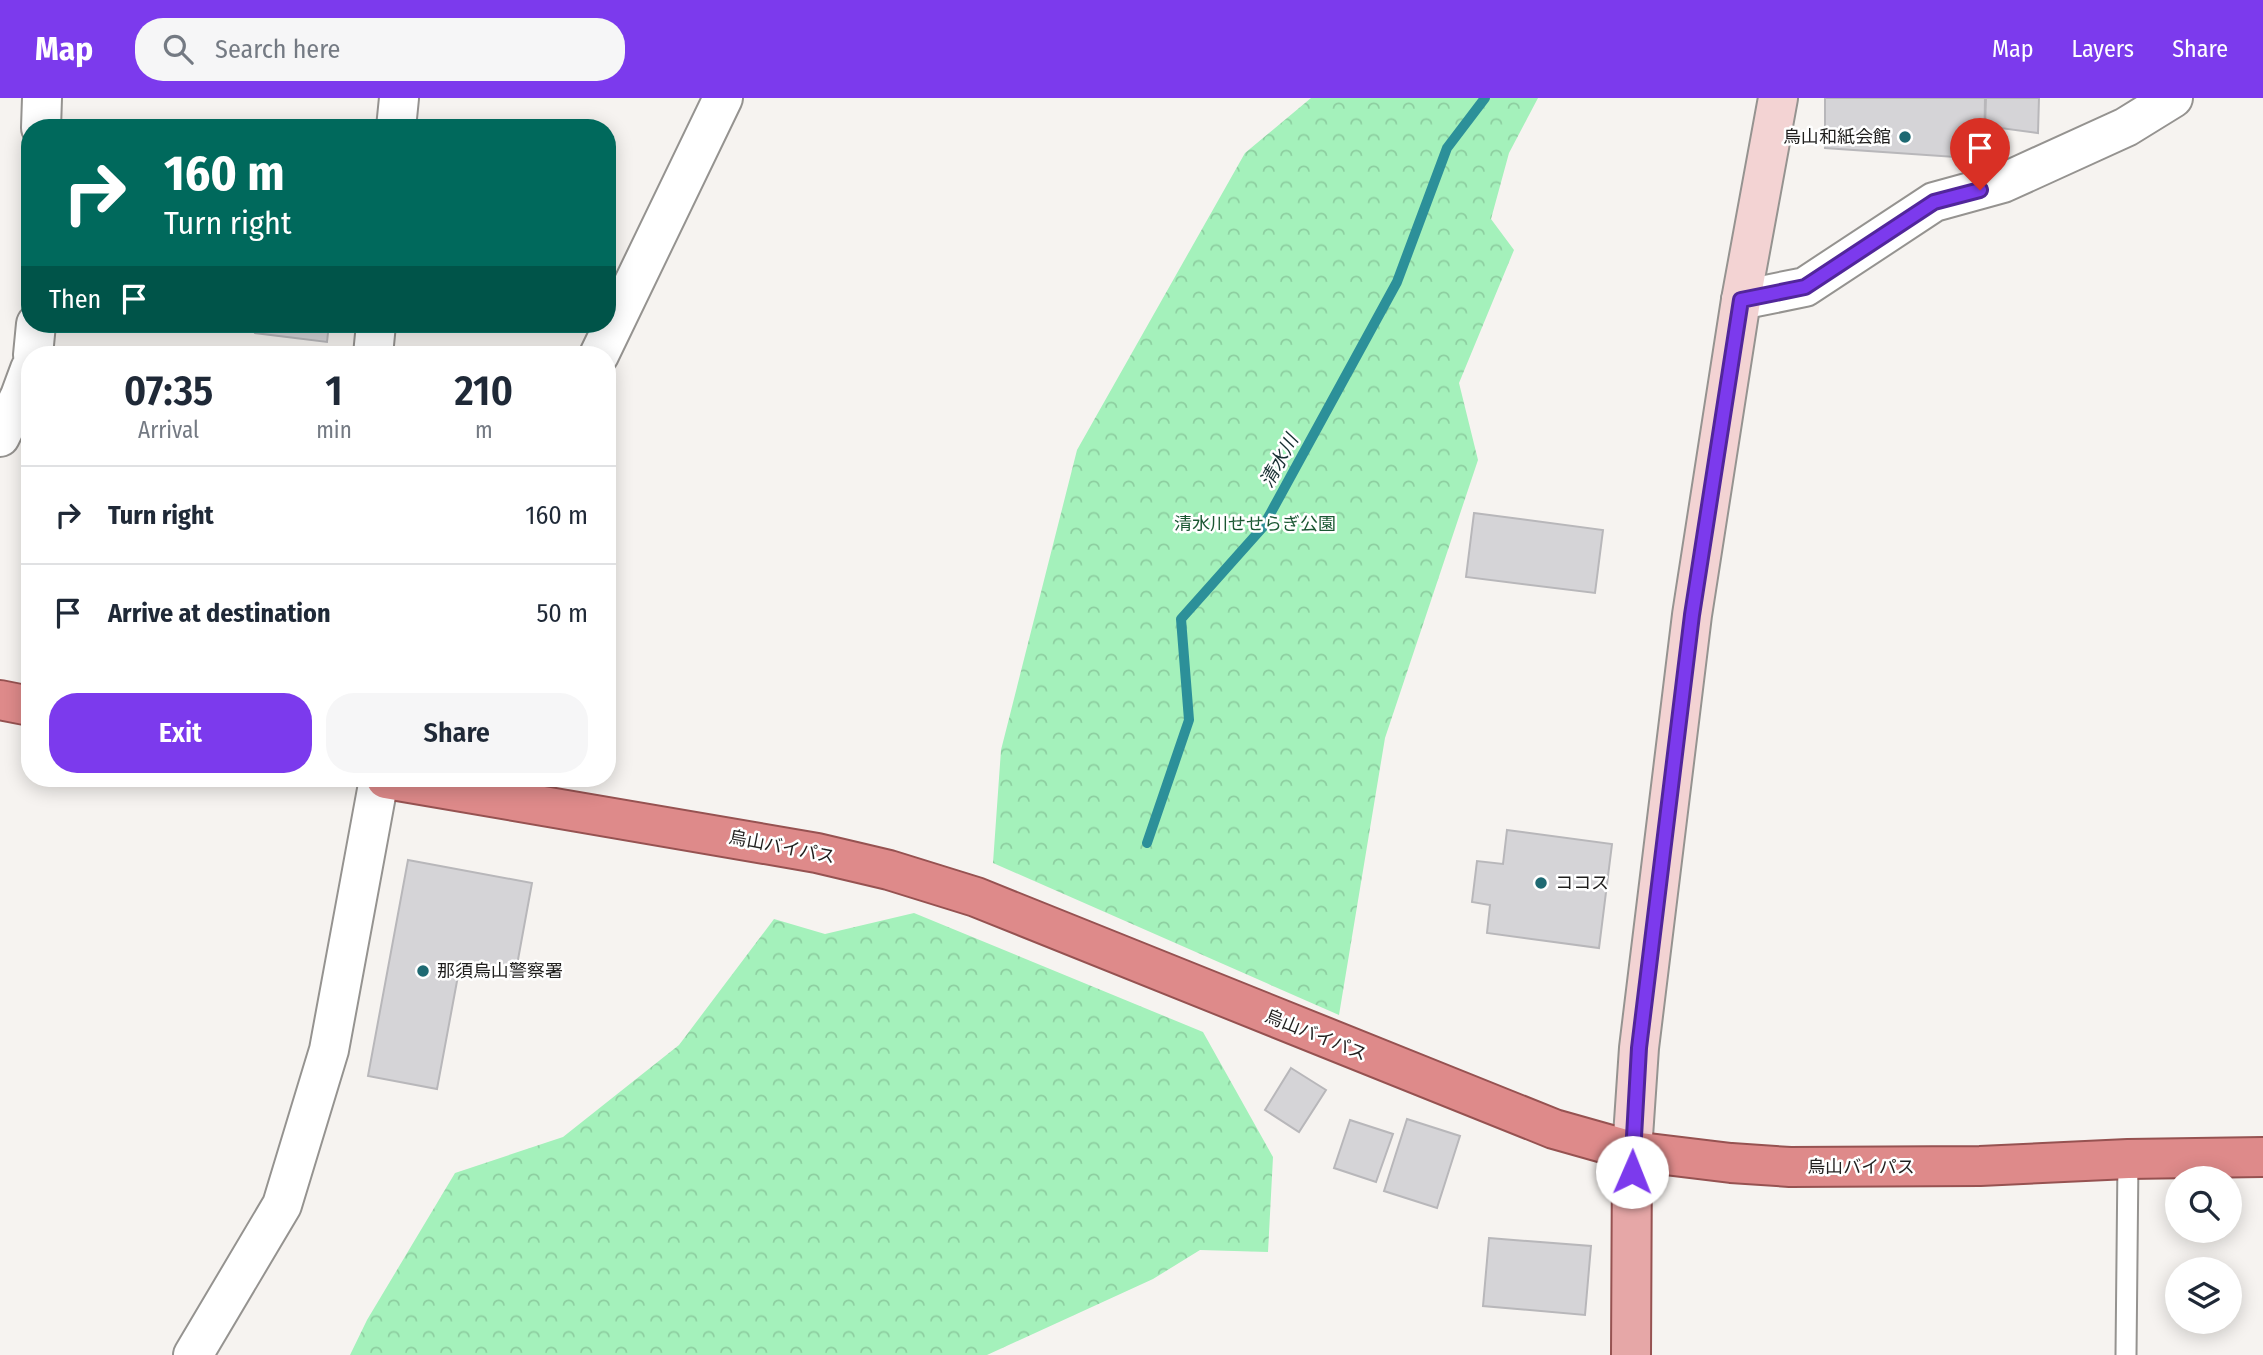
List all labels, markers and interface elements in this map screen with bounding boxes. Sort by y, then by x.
search box [135,18,625,81]
text: Map [35,29,93,69]
icon: search [159,30,197,68]
text: Search here [215,34,340,65]
text: Map [1992,35,2034,63]
text: Layers [2072,35,2134,63]
text: Share [2172,35,2228,63]
pin [1950,118,2010,190]
place label: 烏山和紙会館 [1783,126,1891,148]
marker: 烏山和紙会館 [1897,129,1913,145]
icon: arrive [1961,129,1999,167]
text: 160 m [164,144,285,203]
icon: right [49,147,140,238]
text: Turn right [164,204,291,242]
icon: arrive [115,280,153,318]
text: Then [49,284,101,315]
text: 07:35 [124,366,213,416]
text: 1 [325,366,343,416]
text: 210 [455,366,513,416]
text: Arrival [138,416,199,444]
text: min [316,416,352,444]
text: m [475,416,493,444]
water label: 清水川 [1255,429,1304,492]
icon: right [49,496,87,534]
text: Turn right [108,500,214,531]
text: 160 m [525,500,588,531]
park label: 清水川せせらぎ公園 [1174,513,1336,535]
icon: arrive [49,594,87,632]
text: Arrive at destination [108,598,331,629]
text: 50 m [536,598,588,629]
button: Exit [49,693,312,773]
button: Share [326,693,588,773]
street label: 烏山バイパス [727,826,837,868]
place label: ココス [1555,872,1609,894]
marker: ココス [1533,875,1549,891]
place label: 那須烏山警察署 [437,960,563,982]
marker: 那須烏山警察署 [415,963,431,979]
street label: 烏山バイパス [1262,1005,1370,1065]
position arrow [1595,1135,1669,1209]
street label: 烏山バイパス [1807,1156,1915,1178]
map controls [2165,1166,2242,1334]
button: search [2165,1166,2242,1243]
button: layers [2165,1257,2242,1334]

